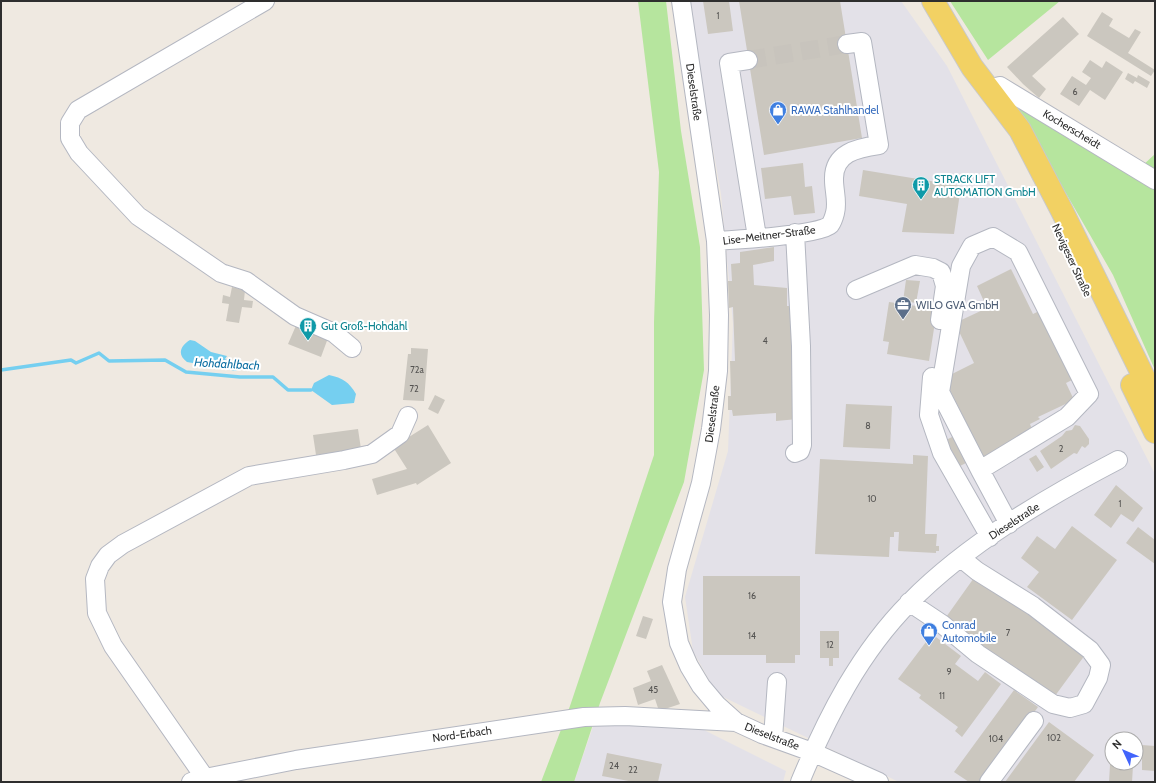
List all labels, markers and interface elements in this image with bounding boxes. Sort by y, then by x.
house number: 1 [717,10,720,21]
street label: Dieselstraße [683,63,705,122]
house number: 6 [1072,86,1078,97]
shop icon: RAWA Stahlhandel [768,100,788,125]
place label: RAWA Stahlhandel [791,103,879,117]
street label: Kocherscheidt [1040,106,1104,152]
place label: STRACK LIFT AUTOMATION GmbH [934,172,1036,199]
building icon: STRACK LIFT AUTOMATION GmbH [911,175,931,200]
street label: Nevigeser Straße [1049,221,1095,299]
street label: Lise-Meitner-Straße [722,222,817,248]
office icon: WILO GVA GmbH [893,295,913,320]
place label: WILO GVA GmbH [916,298,999,312]
building icon: Gut Groß-Hohdahl [298,316,318,341]
place label: Gut Groß-Hohdahl [321,319,408,333]
house number: 4 [762,335,768,346]
water label: Hohdahlbach [194,354,260,373]
house number: 72a [410,364,424,375]
house number: 72 [409,383,419,394]
street label: Dieselstraße [702,384,722,443]
house number: 8 [865,420,871,431]
house number: 2 [1059,443,1064,454]
house number: 10 [867,493,877,504]
house number: 1 [1119,498,1122,509]
street label: Dieselstraße [986,499,1042,543]
house number: 16 [748,590,756,601]
place label: Conrad Automobile [942,618,997,645]
shop icon: Conrad Automobile [919,621,939,646]
house number: 7 [1006,627,1011,638]
house number: 14 [748,630,756,641]
house number: 12 [826,639,834,650]
house number: 9 [946,666,952,677]
house number: 45 [648,684,658,695]
house number: 11 [939,690,945,701]
street label: Dieselstraße [743,719,802,753]
street label: Nord-Erbach [432,723,492,745]
north arrow [1104,731,1144,771]
house number: 102 [1047,732,1061,743]
house number: 104 [989,733,1003,744]
text: N [1109,736,1125,752]
house number: 24 [609,760,619,771]
house number: 22 [628,764,638,775]

